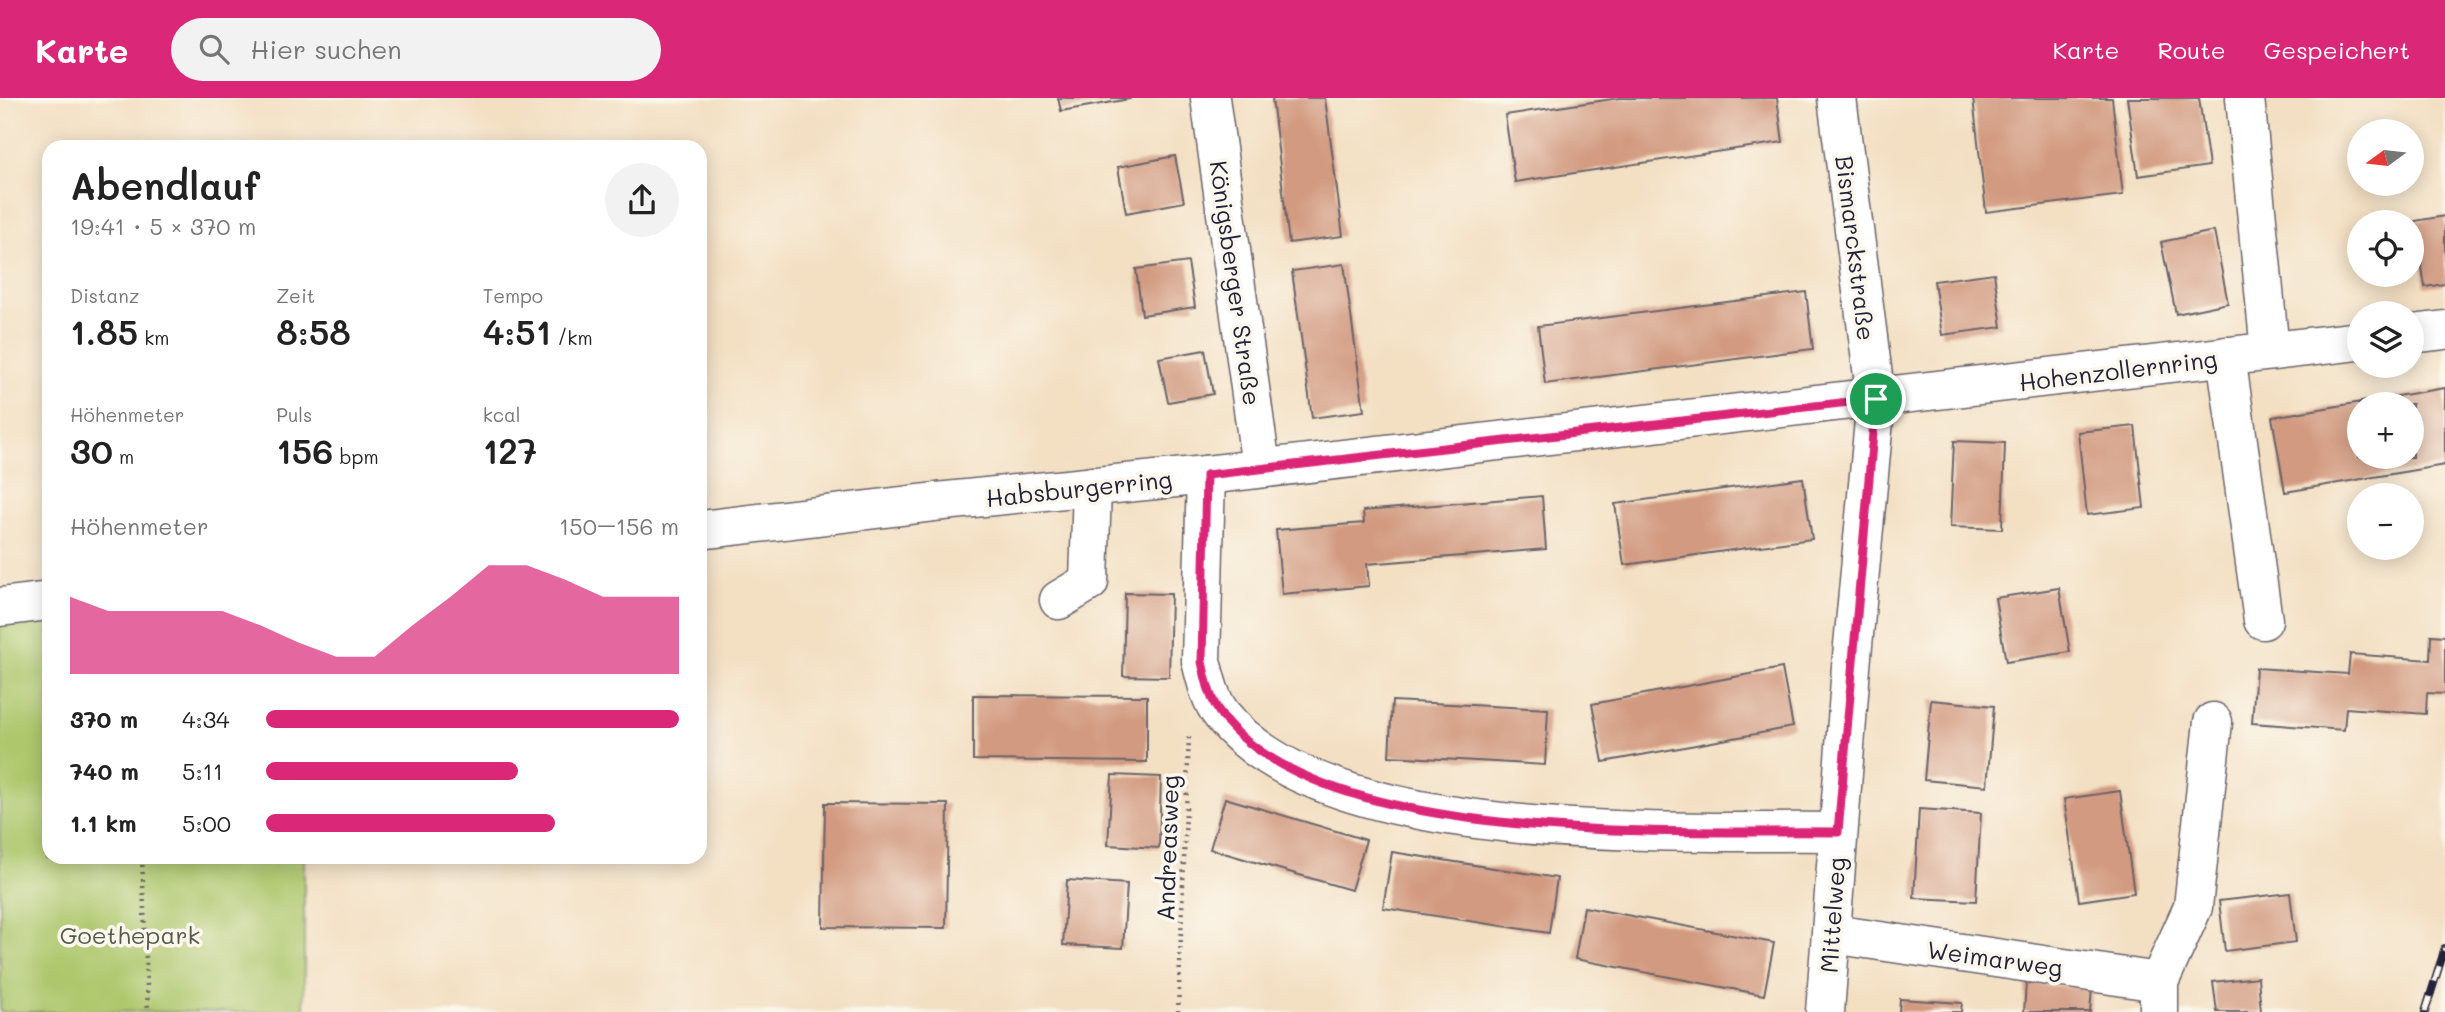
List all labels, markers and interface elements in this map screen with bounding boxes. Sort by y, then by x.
search box [171,18,661,81]
text: Karte [35,28,129,71]
icon: search [195,30,233,68]
text: Hier suchen [251,32,402,66]
text: Karte [2052,34,2119,65]
text: Route [2157,34,2226,65]
text: Gespeichert [2264,34,2410,65]
north arrow [2347,119,2424,196]
map controls [2347,119,2424,560]
street label: Bismarckstraße [1829,154,1883,342]
street label: Königsberger Straße [1203,159,1269,407]
text: Abendlauf [70,160,260,210]
button: share [605,163,679,237]
button: locate [2347,210,2424,287]
text: 19:41 · 5 × 370 m [70,211,256,241]
text: Distanz [70,283,139,308]
text: Zeit [276,283,315,308]
text: Tempo [483,283,543,308]
button: layers [2347,301,2424,378]
text: 1.85 [70,308,138,354]
text: 8:58 [276,308,351,354]
text: 4:51 [483,308,551,354]
text: km [138,325,169,350]
text: /km [551,325,593,350]
street label: Hohenzollernring [2017,342,2219,398]
pin [1846,369,1906,429]
icon: arrive [1857,380,1895,418]
button: + [2347,392,2424,469]
text: Höhenmeter [70,402,184,427]
text: Puls [276,402,312,427]
text: kcal [483,402,521,427]
text: 30 [70,427,113,473]
text: 156 [276,427,333,473]
text: 127 [483,427,537,473]
text: m [113,444,134,469]
text: bpm [333,444,379,469]
street label: Habsburgerring [984,463,1174,513]
button: − [2347,483,2424,560]
text: Höhenmeter [70,511,208,541]
text: 150–156 m [559,511,679,541]
text: 370 m [70,704,138,734]
text: 4:34 [182,704,230,734]
text: 740 m [70,756,139,786]
text: 5:11 [182,756,223,786]
street label: Andreasweg [1149,774,1185,922]
text: 1.1 km [70,808,136,838]
text: 5:00 [182,808,231,838]
street label: Mittelweg [1812,856,1852,974]
park label: Goethepark [60,919,200,950]
street label: Weimarweg [1925,933,2065,983]

